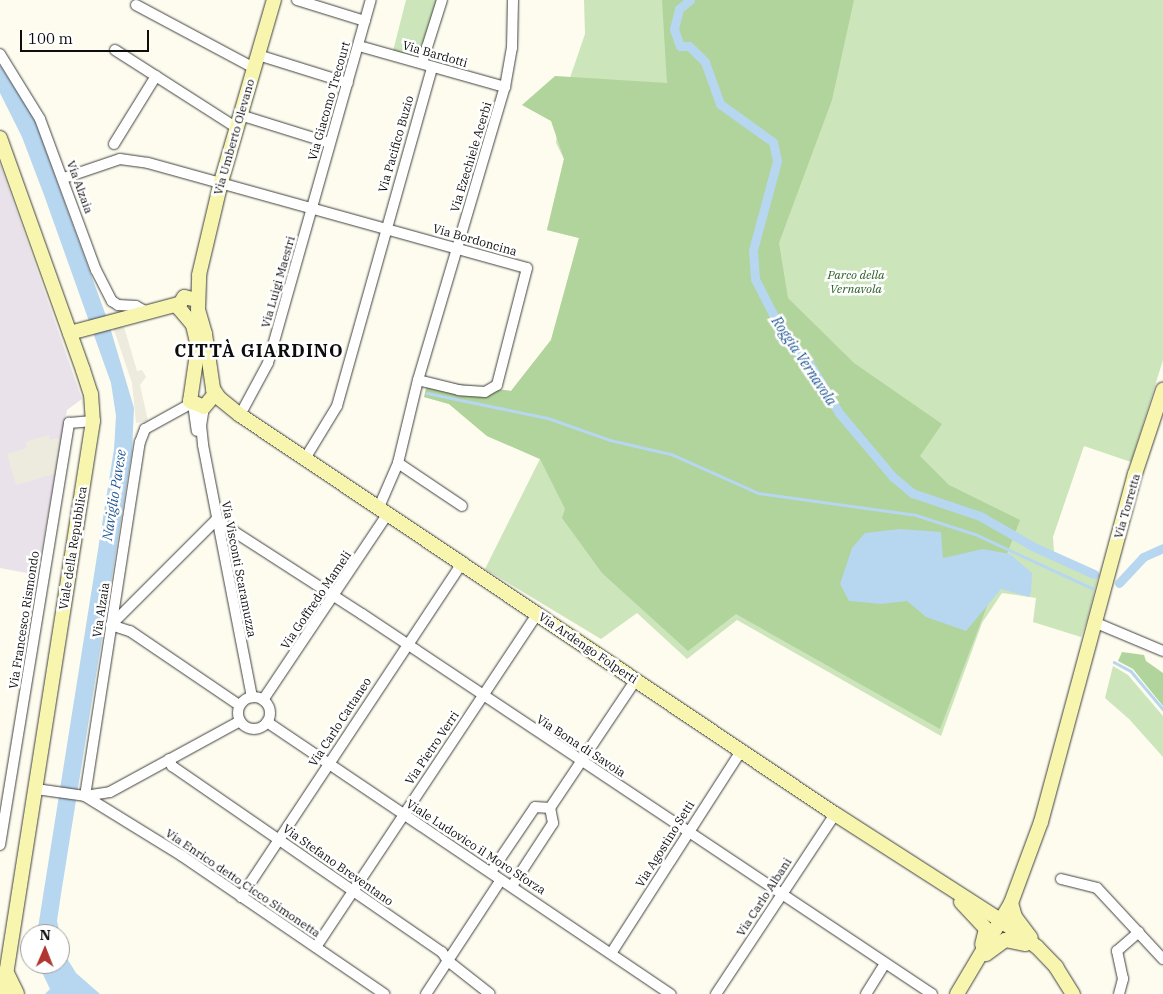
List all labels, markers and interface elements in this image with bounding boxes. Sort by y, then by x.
scale bar [22,20,151,52]
text: 100 m [28,29,73,48]
street label: Via Bardotti [401,38,469,70]
street label: Via Giacomo Trecourt [305,40,353,162]
street label: Via Umberto Olevano [211,77,257,197]
street label: Via Pacifico Buzio [375,94,417,194]
street label: Via Ezechiele Acerbi [447,100,495,214]
street label: Via Alzaia [64,158,96,216]
street label: Via Bordoncina [431,221,519,259]
street label: Via Luigi Maestri [258,234,298,330]
park label: Parco della Vernavola [827,268,885,296]
water label: Roggia Vernavola [768,313,840,409]
district label: CITTÀ GIARDINO [172,340,346,362]
water label: Naviglio Pavese [99,448,129,542]
street label: Via Torretta [1111,472,1143,540]
street label: Viale della Repubblica [56,485,90,611]
street label: Via Visconti Scaramuzza [219,500,259,638]
street label: Via Goffredo Mameli [278,548,354,652]
street label: Via Francesco Rismondo [6,550,42,690]
street label: Via Alzaia [90,581,112,639]
street label: Via Ardengo Folperti [536,609,640,687]
street label: Via Carlo Cattaneo [306,675,374,769]
street label: Via Pietro Verri [402,708,462,788]
street label: Via Bona di Savoia [534,712,628,780]
street label: Viale Ludovico il Moro Sforza [404,797,548,897]
street label: Via Agostino Setti [633,798,697,890]
street label: Via Stefano Breventano [280,821,396,909]
street label: Via Enrico detto Cicco Simonetta [163,826,323,940]
street label: Via Carlo Albani [733,855,795,939]
north arrow [20,924,70,974]
text: N [40,926,51,944]

